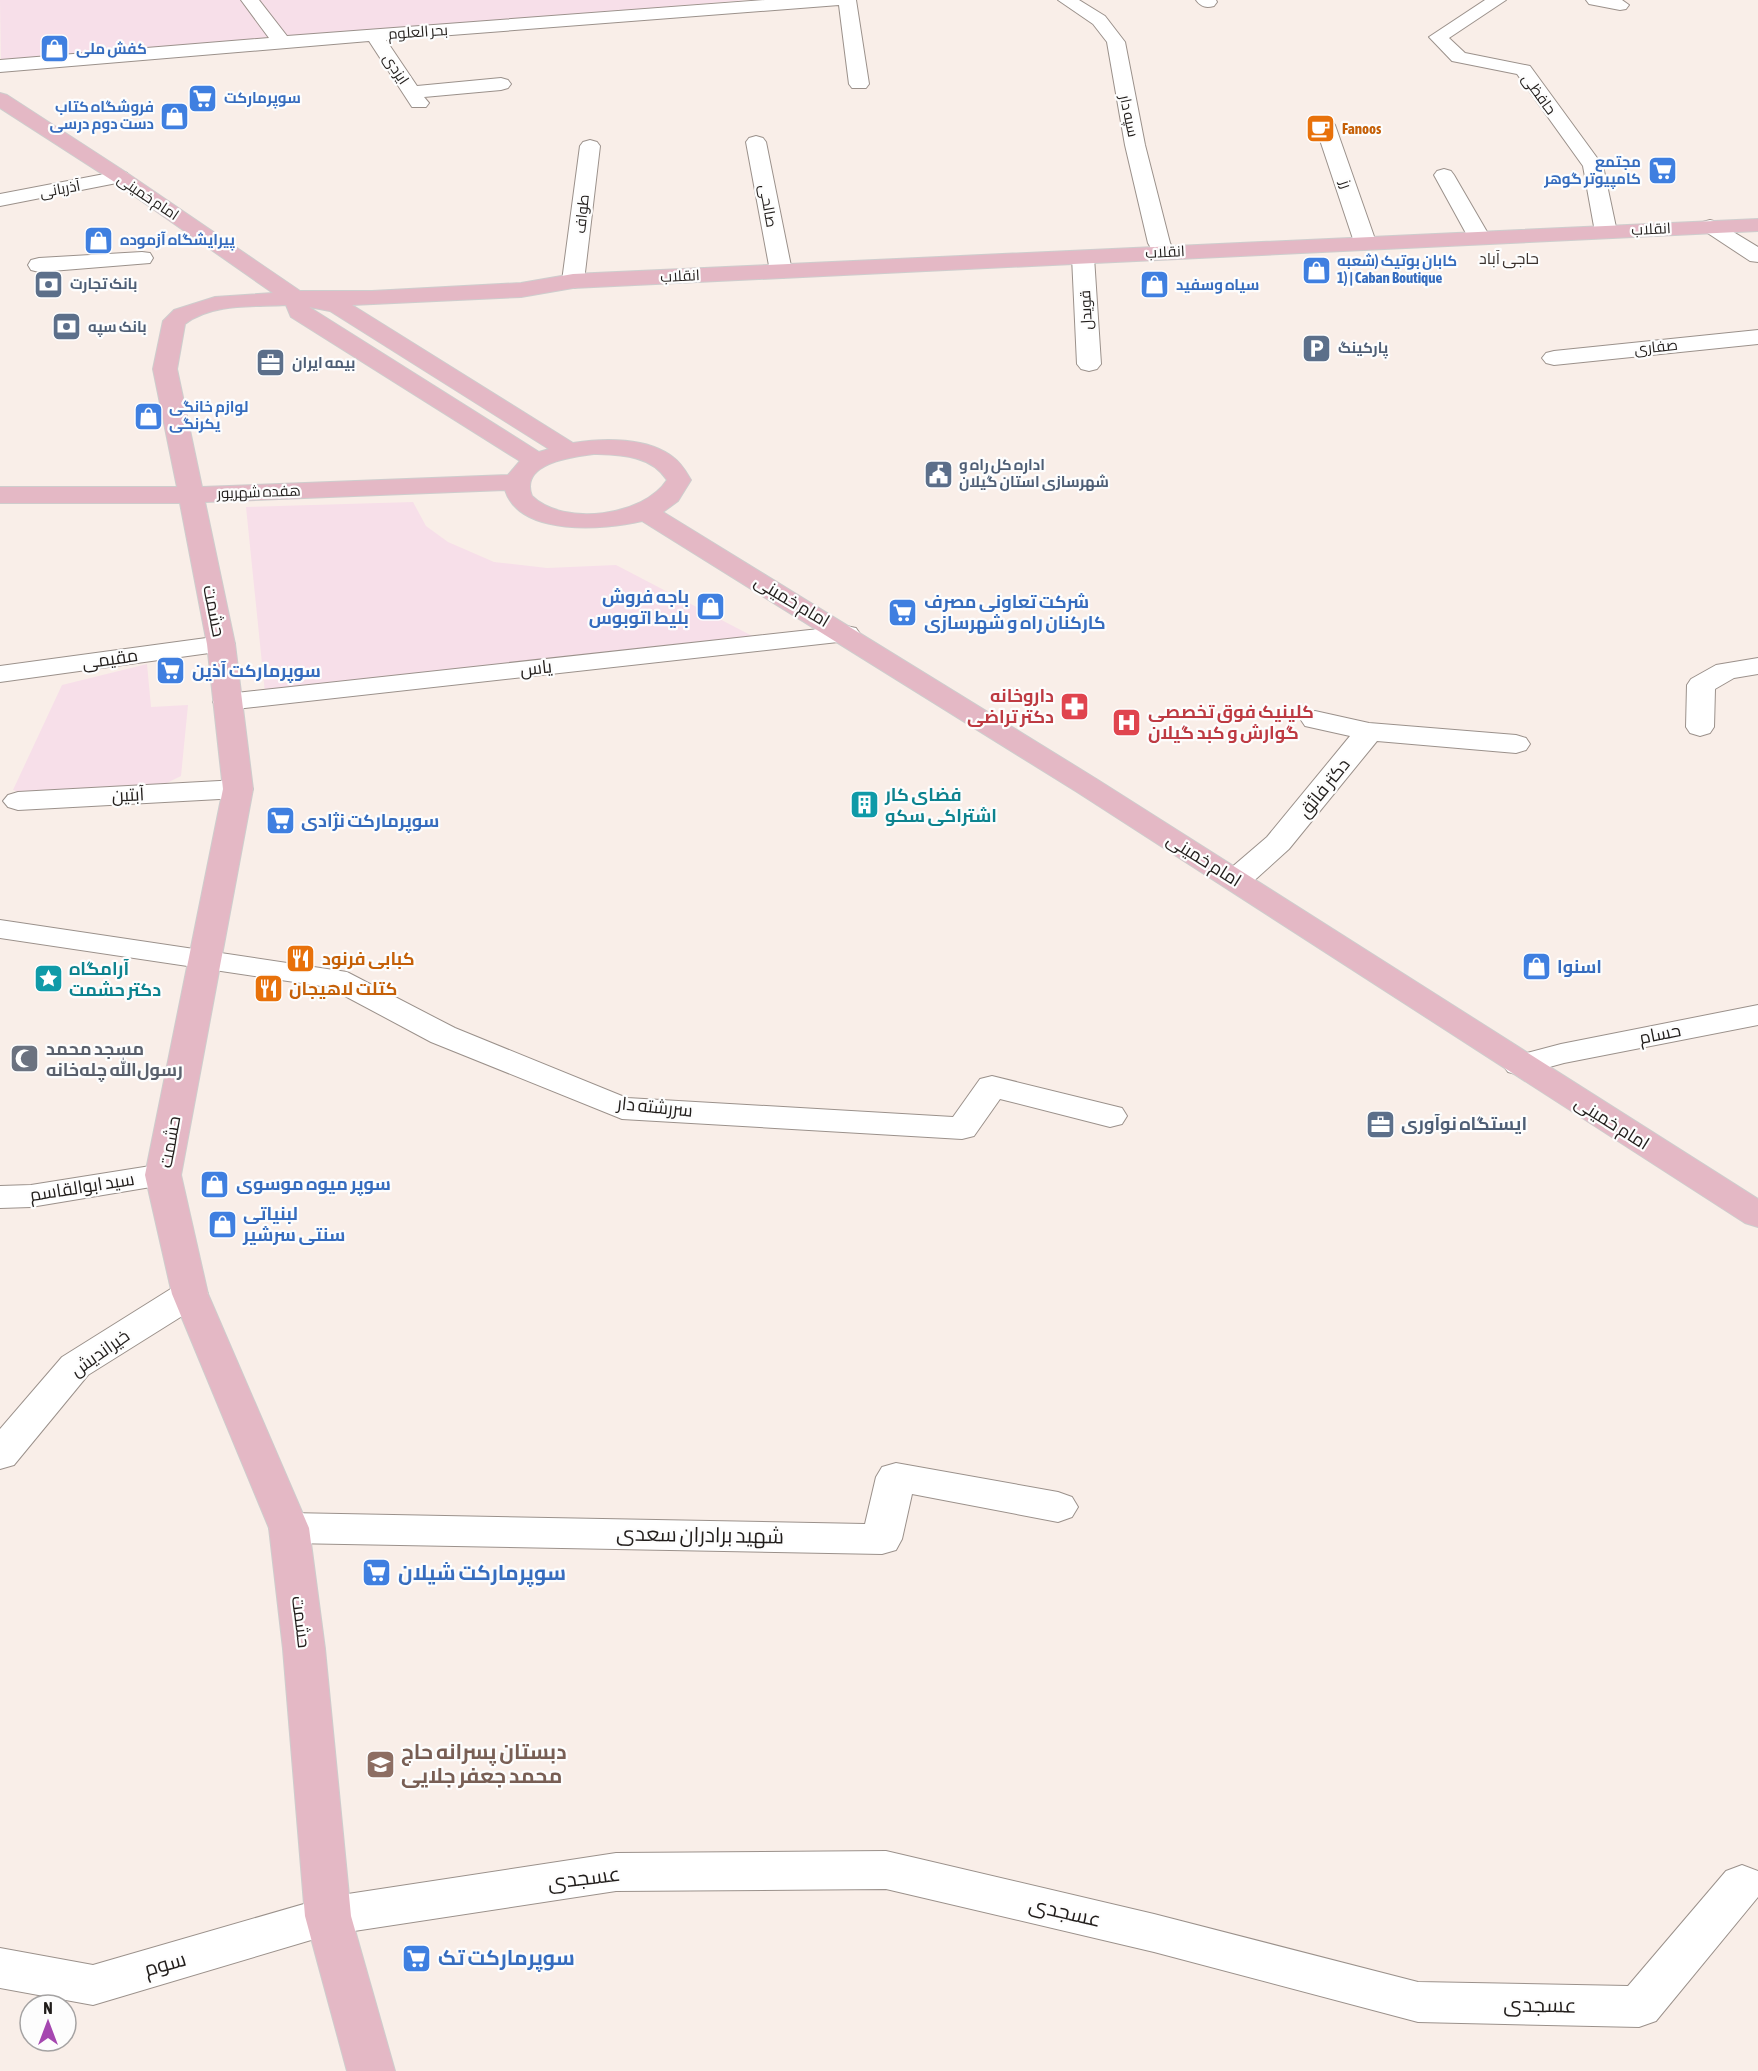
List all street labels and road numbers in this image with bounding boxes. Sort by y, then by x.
street label: بحر العلوم [387,21,449,44]
street label: ایزدی [379,50,413,88]
street label: حافظی [1517,70,1560,119]
street label: سپه دار [1115,92,1142,139]
street label: امام خمینی [113,170,182,225]
street label: رز [1336,176,1356,191]
street label: آذربانی [38,177,82,202]
street label: صالحی [754,183,781,229]
street label: طواف [571,193,593,235]
street label: انقلاب [1631,219,1671,238]
street label: انقلاب [1145,242,1185,261]
street label: انقلاب [660,266,700,285]
street label: قویدل [1076,290,1096,330]
street label: صفاری [1633,336,1679,359]
street label: هفده شهریور [216,482,301,503]
street label: امام خمینی [750,570,834,633]
street label: حشمت [199,583,230,639]
street label: مقیمی [81,644,139,674]
street label: یاس [519,655,553,681]
street label: دکتر فائق [1293,754,1355,823]
street label: آبتین [111,783,145,807]
street label: امام خمینی [1162,828,1245,892]
street label: حسام [1637,1019,1683,1050]
street label: امام خمینی [1570,1091,1653,1155]
street label: سررشته دار [615,1092,694,1122]
street label: حشمت [155,1114,184,1170]
street label: سید ابوالقاسم [28,1168,136,1207]
street label: خیراندیش [66,1325,134,1381]
street label: شهید برادران سعدی [616,1521,784,1549]
street label: حشمت [288,1595,315,1649]
street label: عسجدی [546,1861,622,1895]
street label: عسجدی [1026,1891,1104,1933]
street label: سوم [141,1946,189,1983]
street label: عسجدی [1503,1991,1577,2019]

